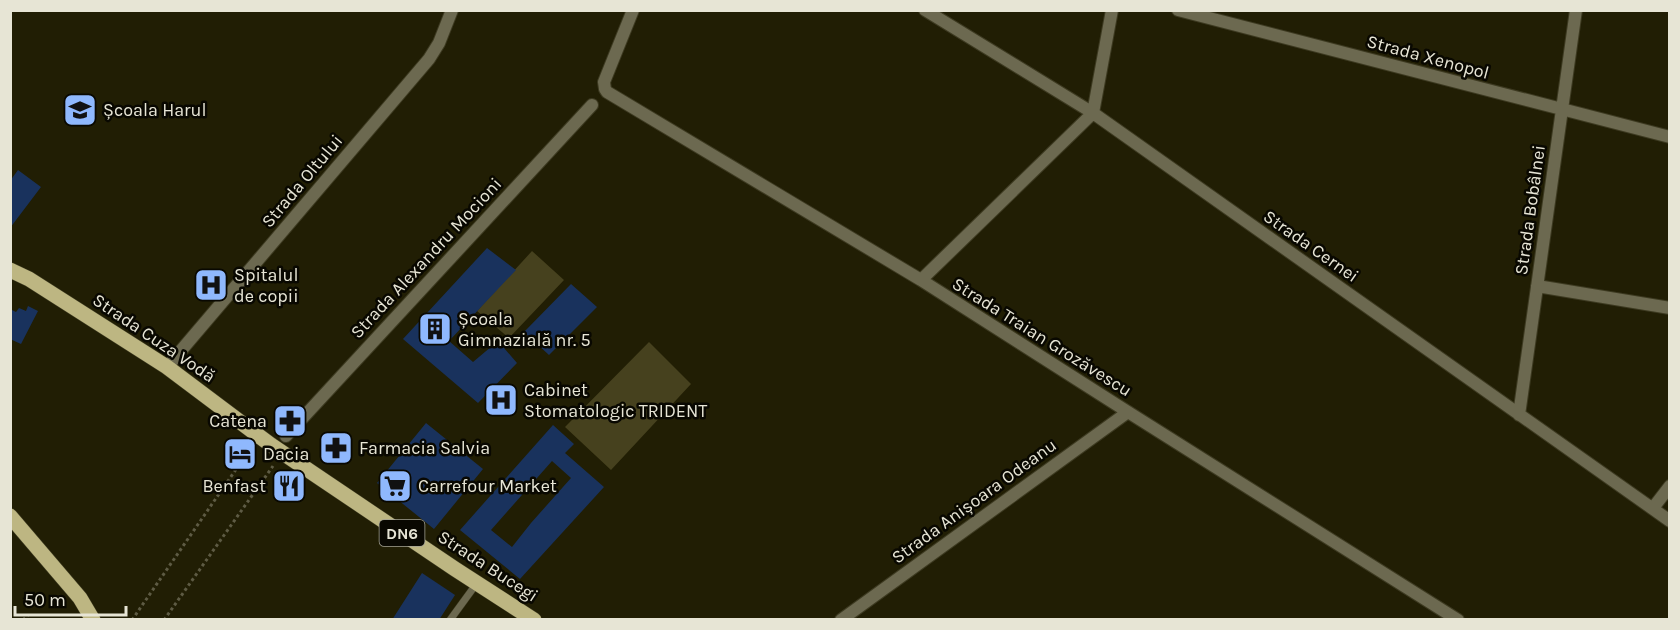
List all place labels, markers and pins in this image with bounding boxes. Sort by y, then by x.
school or university icon: Școala Harul [62,92,98,128]
place label: Școala Harul [103,99,207,121]
place label: Spitalul de copii [234,264,299,307]
hospital icon: Spitalul de copii [193,267,229,303]
place label: Școala Gimnazială nr. 5 [458,308,591,351]
building icon: Școala Gimnazială nr. 5 [417,311,453,347]
place label: Cabinet Stomatologic TRIDENT [524,379,707,422]
hospital icon: Cabinet Stomatologic TRIDENT [483,382,519,418]
pharmacy icon: Catena [272,403,308,439]
place label: Catena [209,410,267,432]
pharmacy icon: Farmacia Salvia [318,430,354,466]
hotel icon: Dacia [222,436,258,472]
place label: Farmacia Salvia [359,437,490,459]
place label: Dacia [263,443,309,465]
restaurant icon: Benfast [271,468,307,504]
supermarket icon: Carrefour Market [377,468,413,504]
place label: Benfast [202,475,266,497]
place label: Carrefour Market [418,475,557,497]

